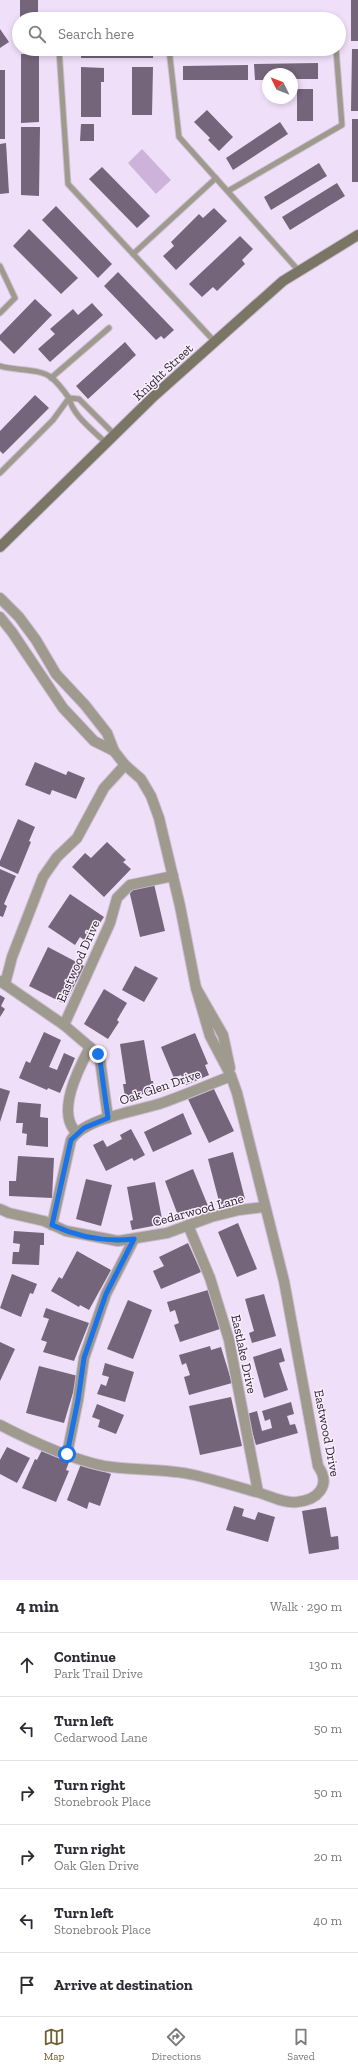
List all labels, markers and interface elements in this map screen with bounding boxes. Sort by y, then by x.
search box [12,12,346,56]
icon: search [26,23,48,45]
text: Search here [58,25,134,43]
north arrow [262,68,298,104]
street label: Knight Street [130,341,196,403]
street label: Eastwood Drive [53,918,103,1004]
route end [89,1045,107,1063]
street label: Oak Glen Drive [117,1066,203,1108]
street label: Cedarwood Lane [151,1191,245,1229]
street label: Eastlake Drive [228,1313,260,1395]
street label: Eastwood Drive [311,1388,343,1478]
route start [58,1445,76,1463]
text: 4 min [16,1596,59,1616]
text: Walk · 290 m [270,1599,342,1614]
text: Continue [54,1648,116,1666]
icon: ahead [16,1654,38,1676]
text: 130 m [309,1657,342,1672]
text: Park Trail Drive [54,1666,143,1681]
text: Turn left [54,1712,114,1730]
icon: left [16,1718,38,1740]
text: 50 m [314,1721,342,1736]
text: Cedarwood Lane [54,1730,148,1745]
text: Turn right [54,1776,125,1794]
icon: right [16,1782,38,1804]
text: 50 m [314,1785,342,1800]
text: Stonebrook Place [54,1794,151,1809]
text: Turn right [54,1840,125,1858]
icon: right [16,1846,38,1868]
text: 20 m [314,1849,342,1864]
text: Oak Glen Drive [54,1858,139,1873]
text: Turn left [54,1904,114,1922]
icon: left [16,1910,38,1932]
text: 40 m [313,1913,342,1928]
text: Stonebrook Place [54,1922,151,1937]
icon: arrive [16,1974,38,1996]
text: Arrive at destination [54,1976,193,1994]
tab: Map [43,2026,65,2063]
tab: Directions [151,2026,201,2063]
tab: Saved [287,2026,315,2063]

